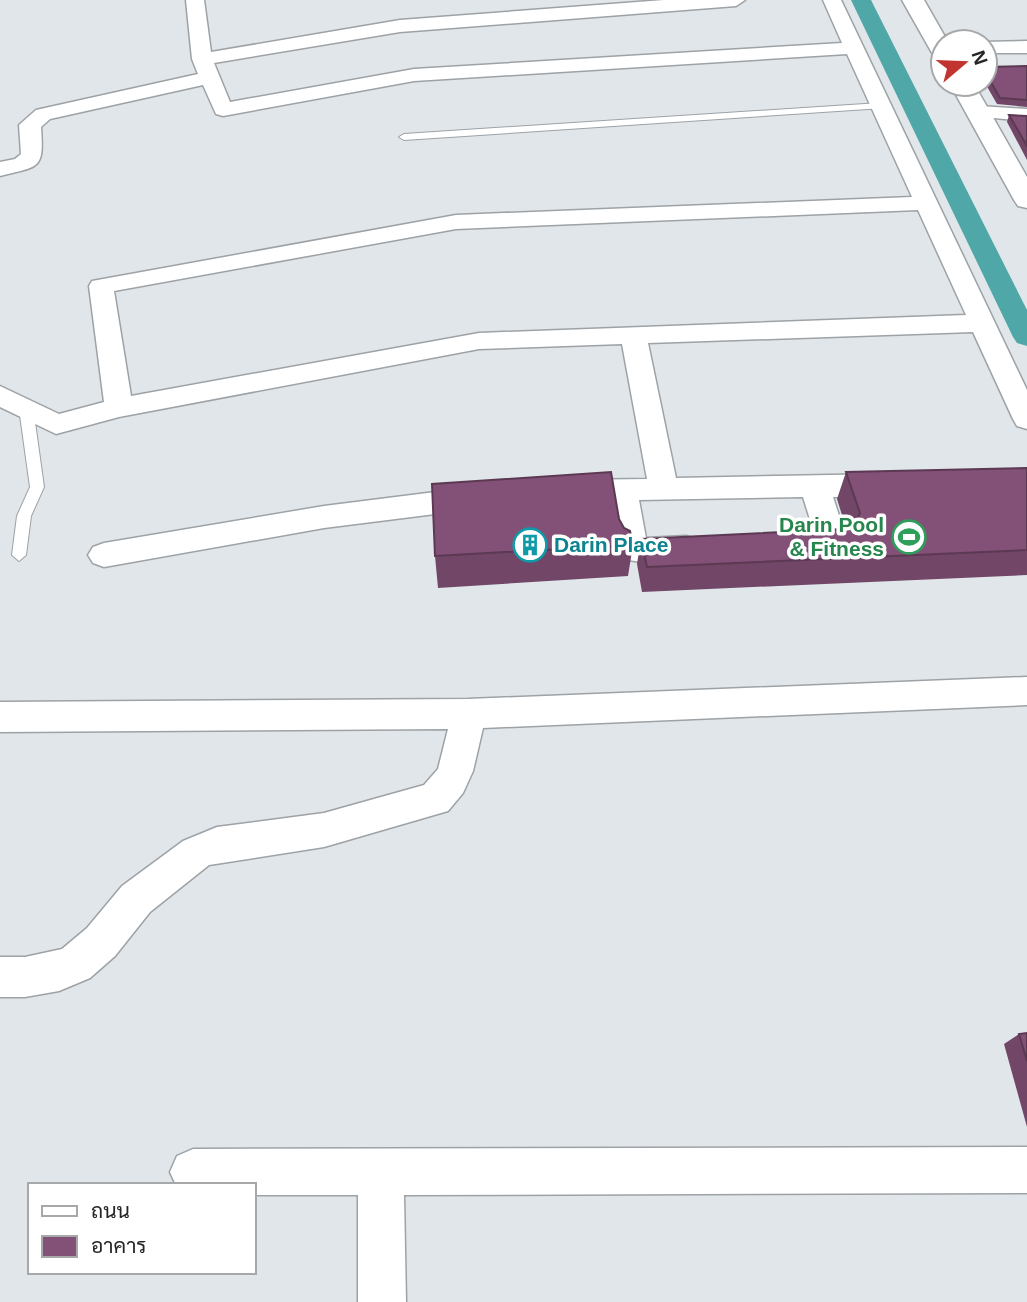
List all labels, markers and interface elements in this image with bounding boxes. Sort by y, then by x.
north arrow [929,28,999,98]
text: N [967,48,992,68]
place label: Darin Pool & Fitness [779,513,884,560]
sports icon: Darin Pool & Fitness [890,518,928,556]
building icon: Darin Place [511,526,549,564]
place label: Darin Place [554,533,668,556]
legend [28,1183,256,1274]
text: ถนน [91,1199,130,1222]
text: อาคาร [91,1234,147,1257]

